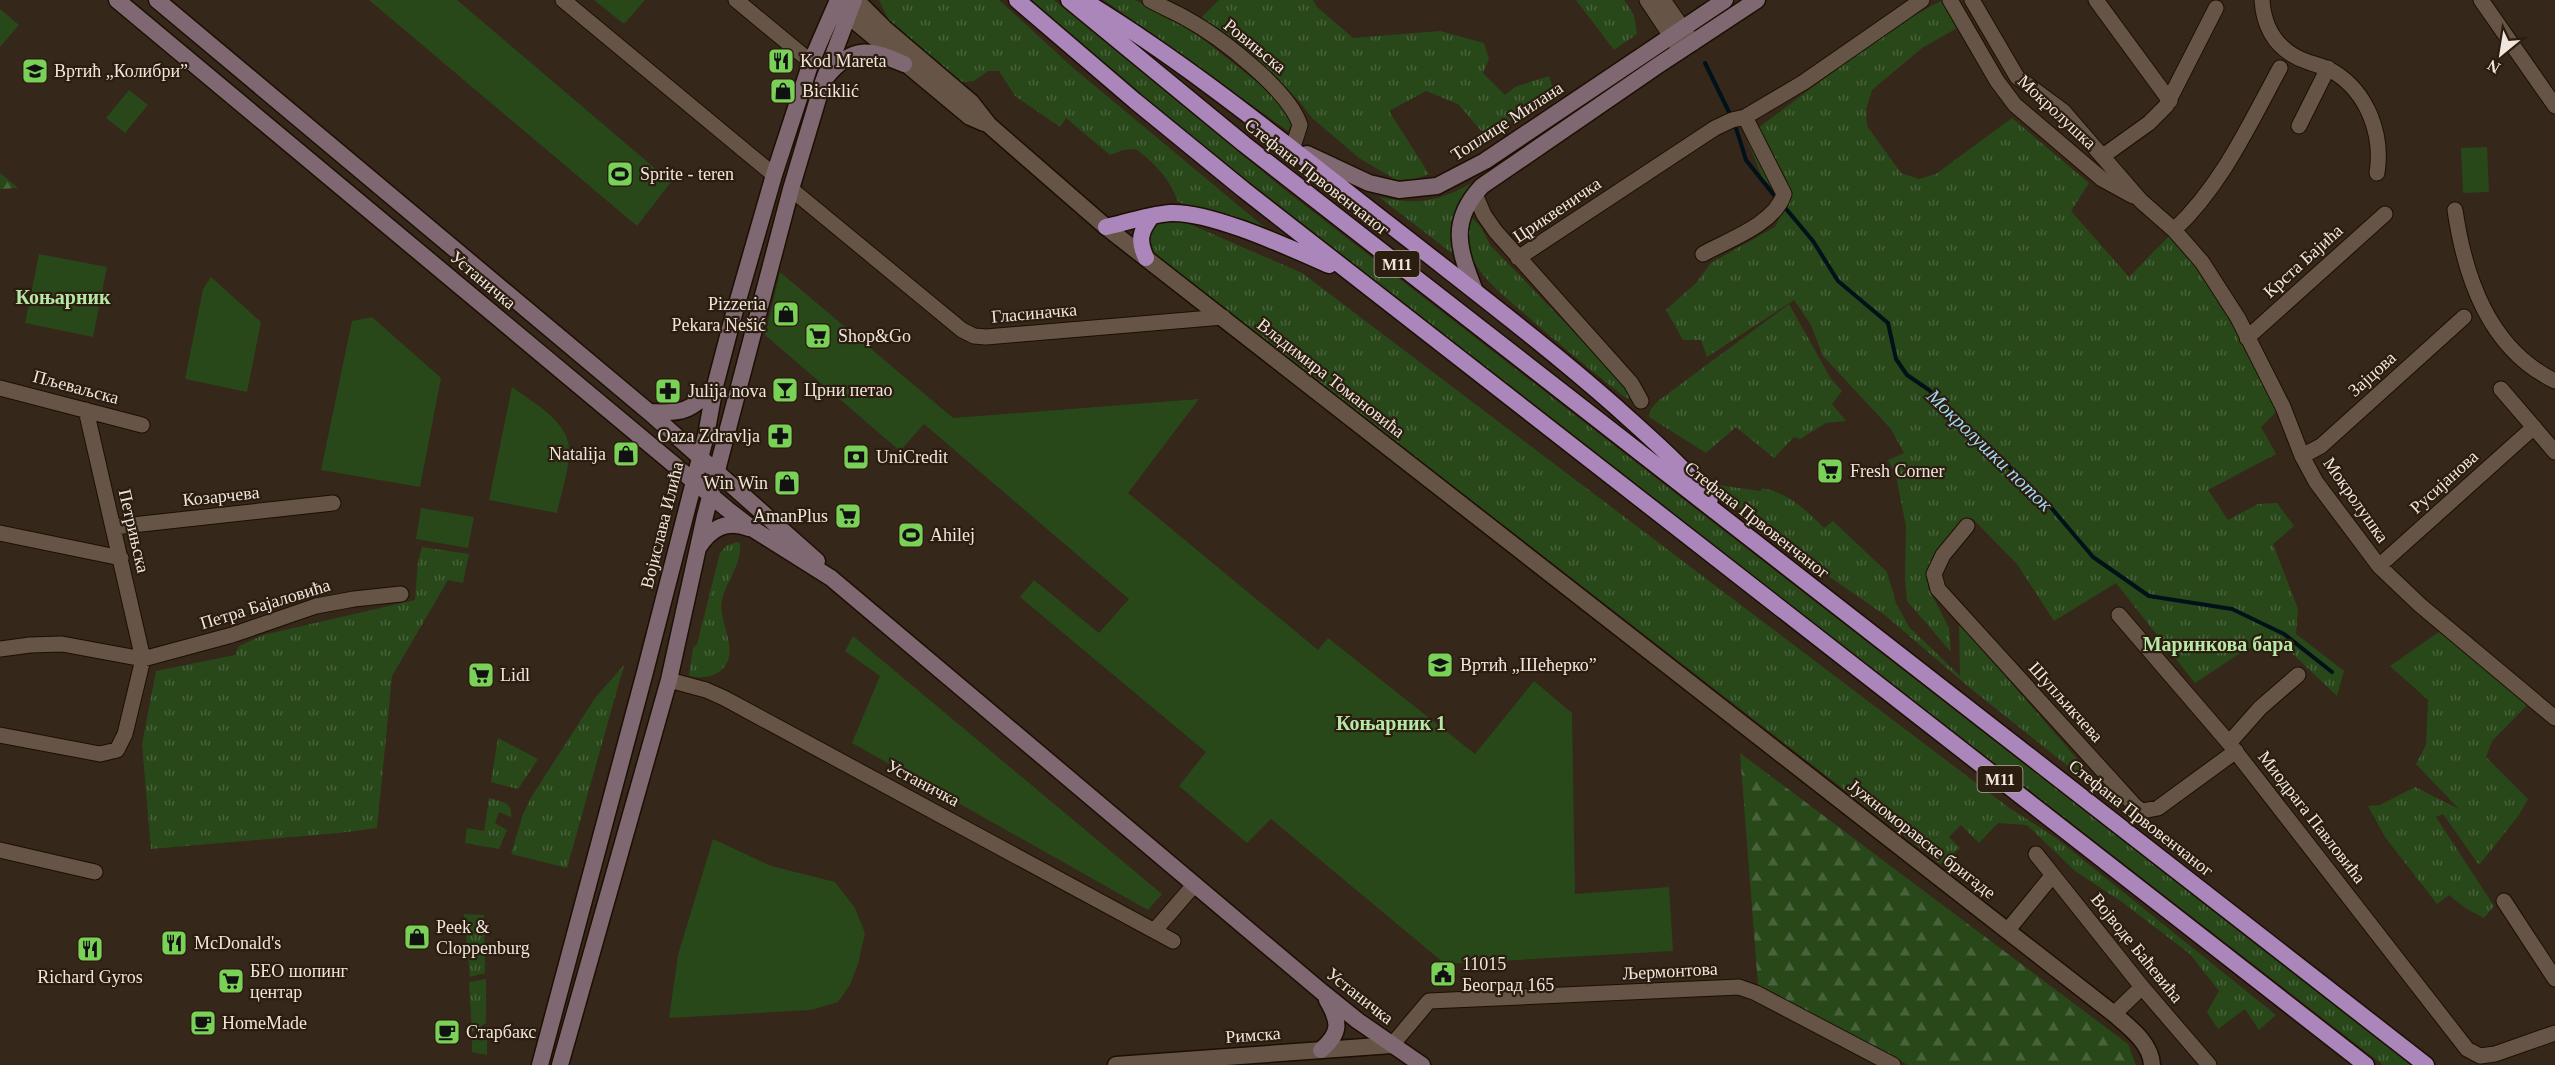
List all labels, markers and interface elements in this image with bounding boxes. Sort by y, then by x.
street label: Ровињска [1220,15,1290,77]
north arrow [2471,24,2531,84]
restaurant icon: Kod Mareta [766,46,796,76]
place label: Kod Mareta [800,51,886,71]
school or university icon: Вртић „Колибри” [20,56,50,86]
text: N [2484,56,2503,77]
place label: Вртић „Колибри” [54,61,188,81]
street label: Мокролушка [2014,71,2100,153]
shop icon: Biciklić [768,76,798,106]
street label: Топлице Милана [1447,77,1567,165]
place label: Biciklić [802,81,859,101]
street label: Стефана Првовенчаног [1241,114,1393,240]
sports icon: Sprite - teren [605,159,635,189]
place label: Sprite - teren [640,164,734,184]
street label: Цриквеничка [1509,173,1605,247]
street label: Крста Бајића [2259,220,2347,302]
street label: Устаничка [446,247,520,313]
road number: M11 [1374,251,1420,277]
district label: Коњарник [15,286,111,309]
place label: Pizzeria Pekara Nešić [672,294,766,335]
shop icon: Pizzeria Pekara Nešić [771,299,801,329]
street label: Гласиначка [990,299,1078,327]
street label: Владимира Томановића [1253,314,1409,442]
supermarket icon: Shop&Go [803,321,833,351]
place label: Shop&Go [838,326,911,346]
street label: Зајцова [2344,348,2400,400]
street label: Пљеваљска [31,366,121,408]
bar icon: Црни петао [770,375,800,405]
pharmacy icon: Julija nova [653,376,683,406]
place label: Црни петао [804,380,892,400]
place label: Julija nova [688,381,767,401]
water label: Мокролушки поток [1921,384,2058,517]
pharmacy icon: Oaza Zdravlja [765,421,795,451]
place label: Oaza Zdravlja [658,426,760,446]
shop icon: Natalija [611,439,641,469]
bank icon: UniCredit [841,442,871,472]
place label: Natalija [549,444,606,464]
street label: Русијанова [2406,446,2482,518]
place label: UniCredit [876,447,948,467]
street label: Мокролушка [2319,454,2393,546]
supermarket icon: Fresh Corner [1815,456,1845,486]
street label: Стефана Првовенчаног [1681,457,1833,583]
street label: Војислава Илића [637,460,687,590]
place label: Fresh Corner [1850,461,1944,481]
shop icon: Win Win [772,468,802,498]
place label: Win Win [703,473,768,493]
street label: Козарчева [182,482,260,510]
street label: Петрињска [115,487,153,575]
supermarket icon: AmanPlus [833,501,863,531]
place label: AmanPlus [753,506,828,526]
sports icon: Ahilej [896,520,926,550]
place label: Ahilej [930,525,975,545]
street label: Петра Бајаловића [197,575,333,633]
district label: Маринкова бара [2143,633,2293,656]
school or university icon: Вртић „Шећерко” [1425,650,1455,680]
place label: Вртић „Шећерко” [1460,655,1597,675]
street label: Шупљикчева [2025,658,2107,746]
supermarket icon: Lidl [466,660,496,690]
place label: Lidl [500,665,530,685]
district label: Коњарник 1 [1336,712,1446,735]
street label: Миодрага Павловића [2254,747,2370,887]
street label: Стефана Првовенчаног [2065,755,2217,881]
street label: Устаничка [883,756,963,810]
road number: M11 [1978,766,2022,792]
street label: Јужноморавске бригаде [1844,775,2000,903]
street label: Војводе Баћевића [2087,889,2187,1007]
place label: Peek & Cloppenburg [436,917,530,958]
shop icon: Peek & Cloppenburg [402,922,432,952]
restaurant icon: McDonald's [159,928,189,958]
place label: McDonald's [194,933,281,953]
restaurant icon: Richard Gyros [75,934,105,964]
place label: 11015 Београд 165 [1462,954,1554,995]
public building icon: 11015 Београд 165 [1428,959,1458,989]
street label: Љермонтова [1622,959,1718,983]
place label: БЕО шопинг центар [250,961,348,1002]
street label: Устаничка [1323,964,1397,1028]
supermarket icon: БЕО шопинг центар [216,966,246,996]
place label: Richard Gyros [37,967,143,987]
cafe icon: HomeMade [188,1008,218,1038]
place label: HomeMade [222,1013,307,1033]
cafe icon: Старбакс [432,1017,462,1047]
place label: Старбакс [466,1022,536,1042]
street label: Римска [1225,1023,1281,1047]

